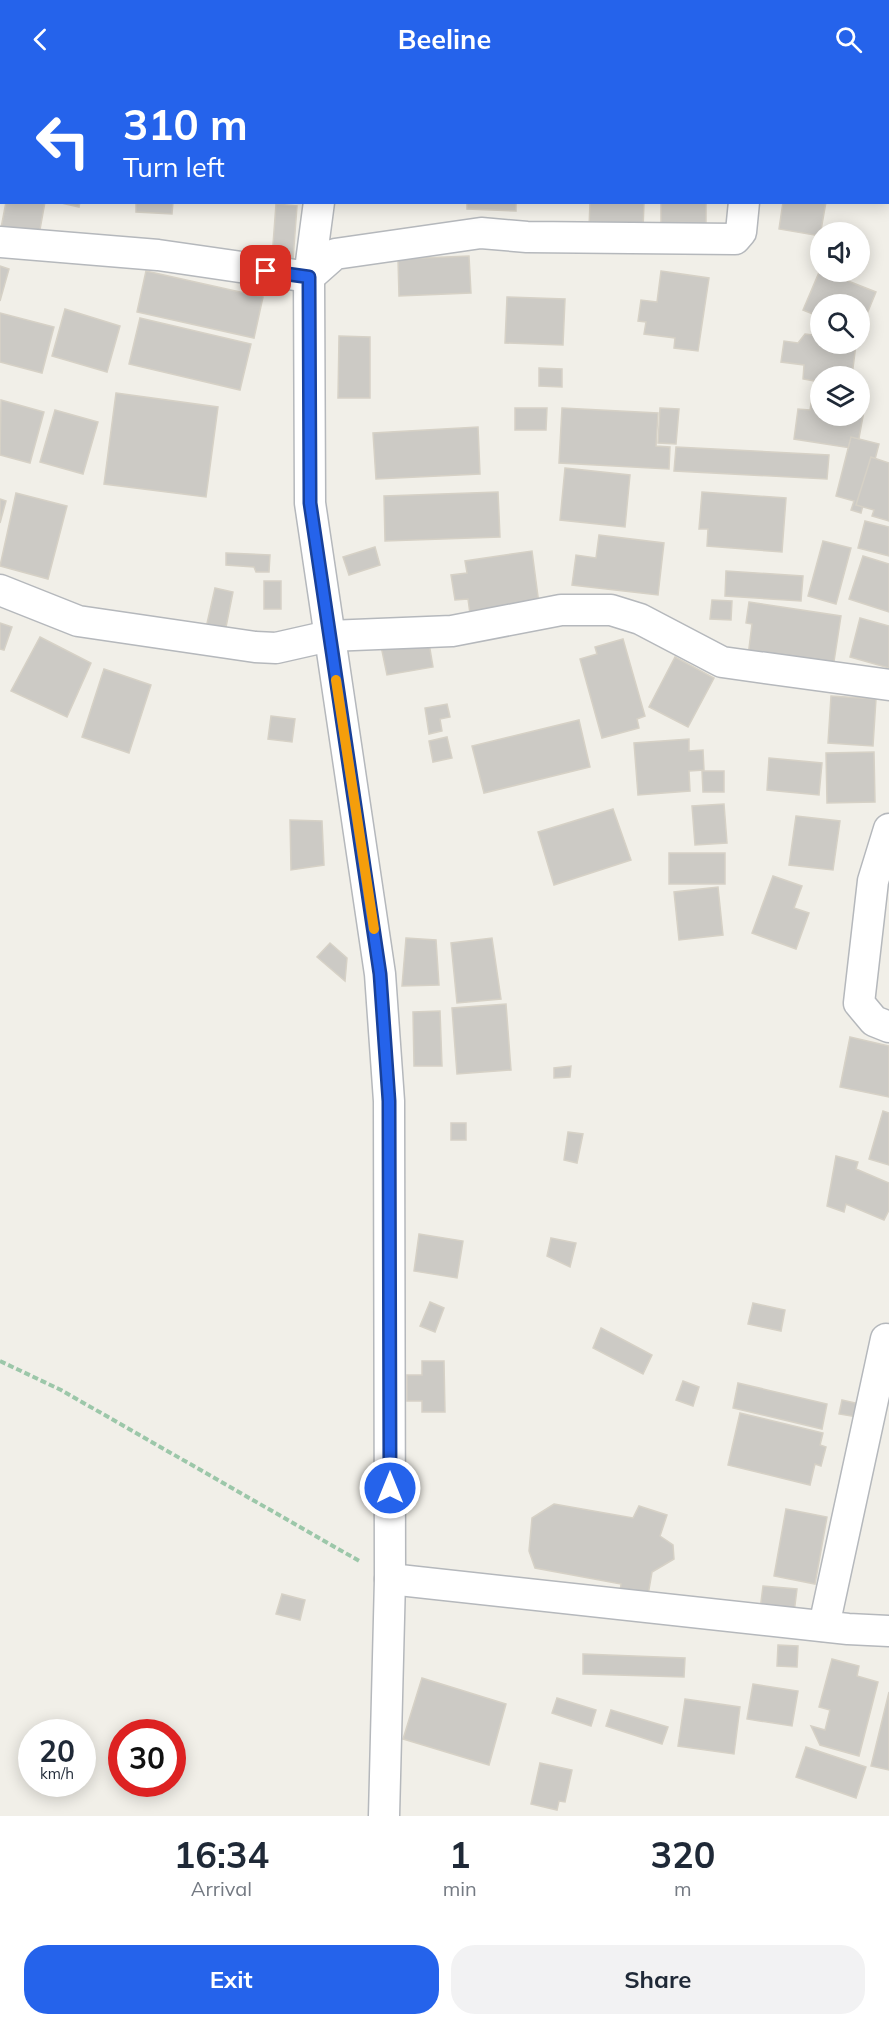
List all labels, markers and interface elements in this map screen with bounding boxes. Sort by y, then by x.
text: Beeline [398,22,491,56]
icon: back [24,23,57,56]
icon: search [832,23,865,56]
text: 310 m [123,98,248,151]
icon: left [24,102,102,180]
text: Turn left [123,150,225,184]
map controls [810,222,870,426]
button: sound [810,222,870,282]
pin [240,245,291,296]
icon: arrive [249,254,282,287]
button: search [810,294,870,354]
button: layers [810,366,870,426]
position arrow [358,1456,422,1520]
speed limit sign: 30 [108,1719,186,1797]
text: 20 [39,1732,75,1770]
text: km/h [40,1764,74,1783]
text: 16:34 [174,1832,269,1877]
text: 1 [449,1832,471,1877]
text: 320 [650,1832,715,1877]
text: Arrival [191,1876,252,1901]
text: min [443,1876,477,1901]
text: m [674,1876,692,1901]
button: Exit [24,1945,439,2014]
button: Share [451,1945,865,2014]

